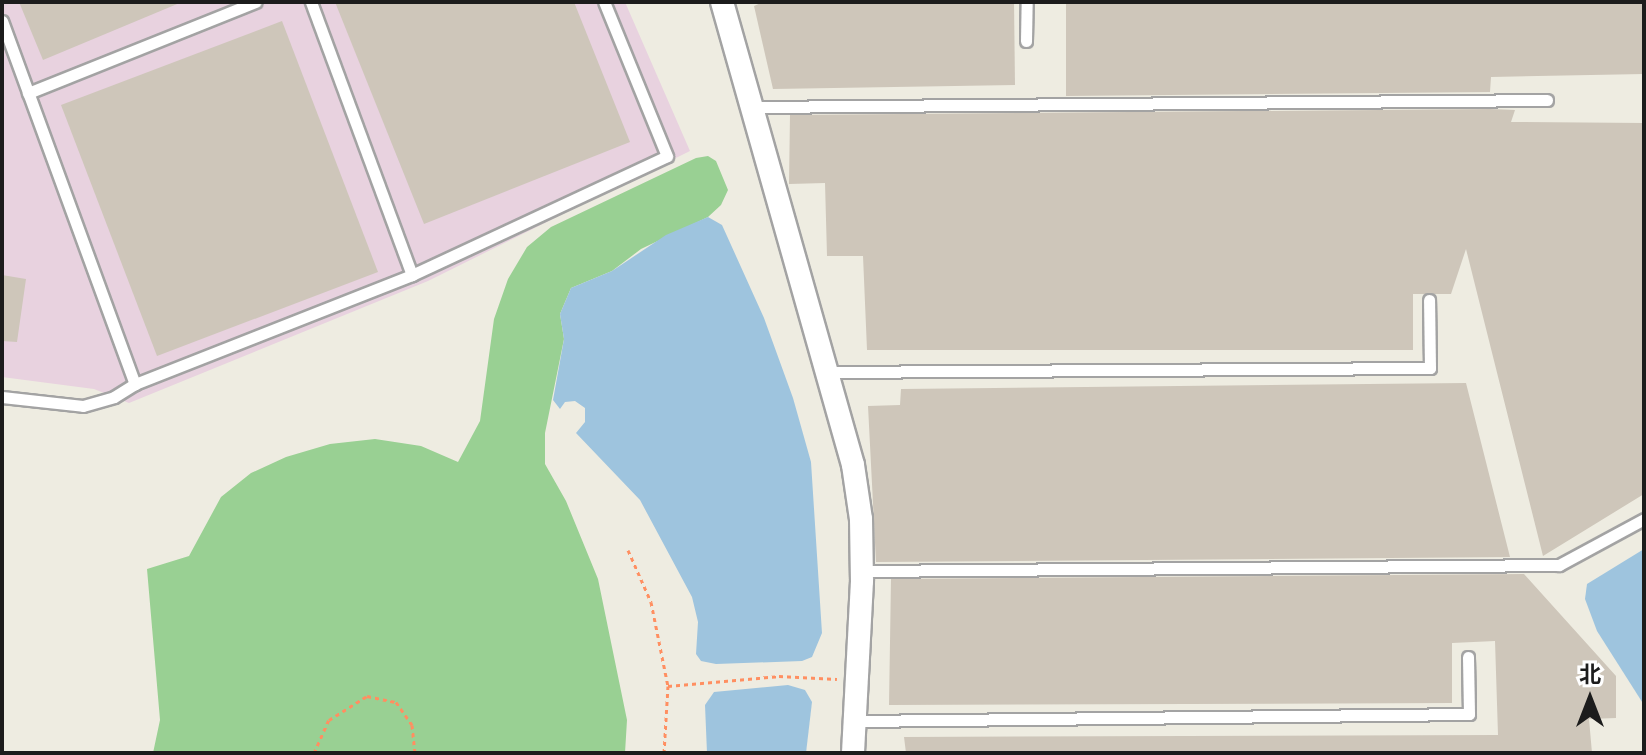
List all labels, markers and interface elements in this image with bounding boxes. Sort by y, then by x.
north arrow [1550,659,1630,739]
text: 北 [1579,662,1601,687]

